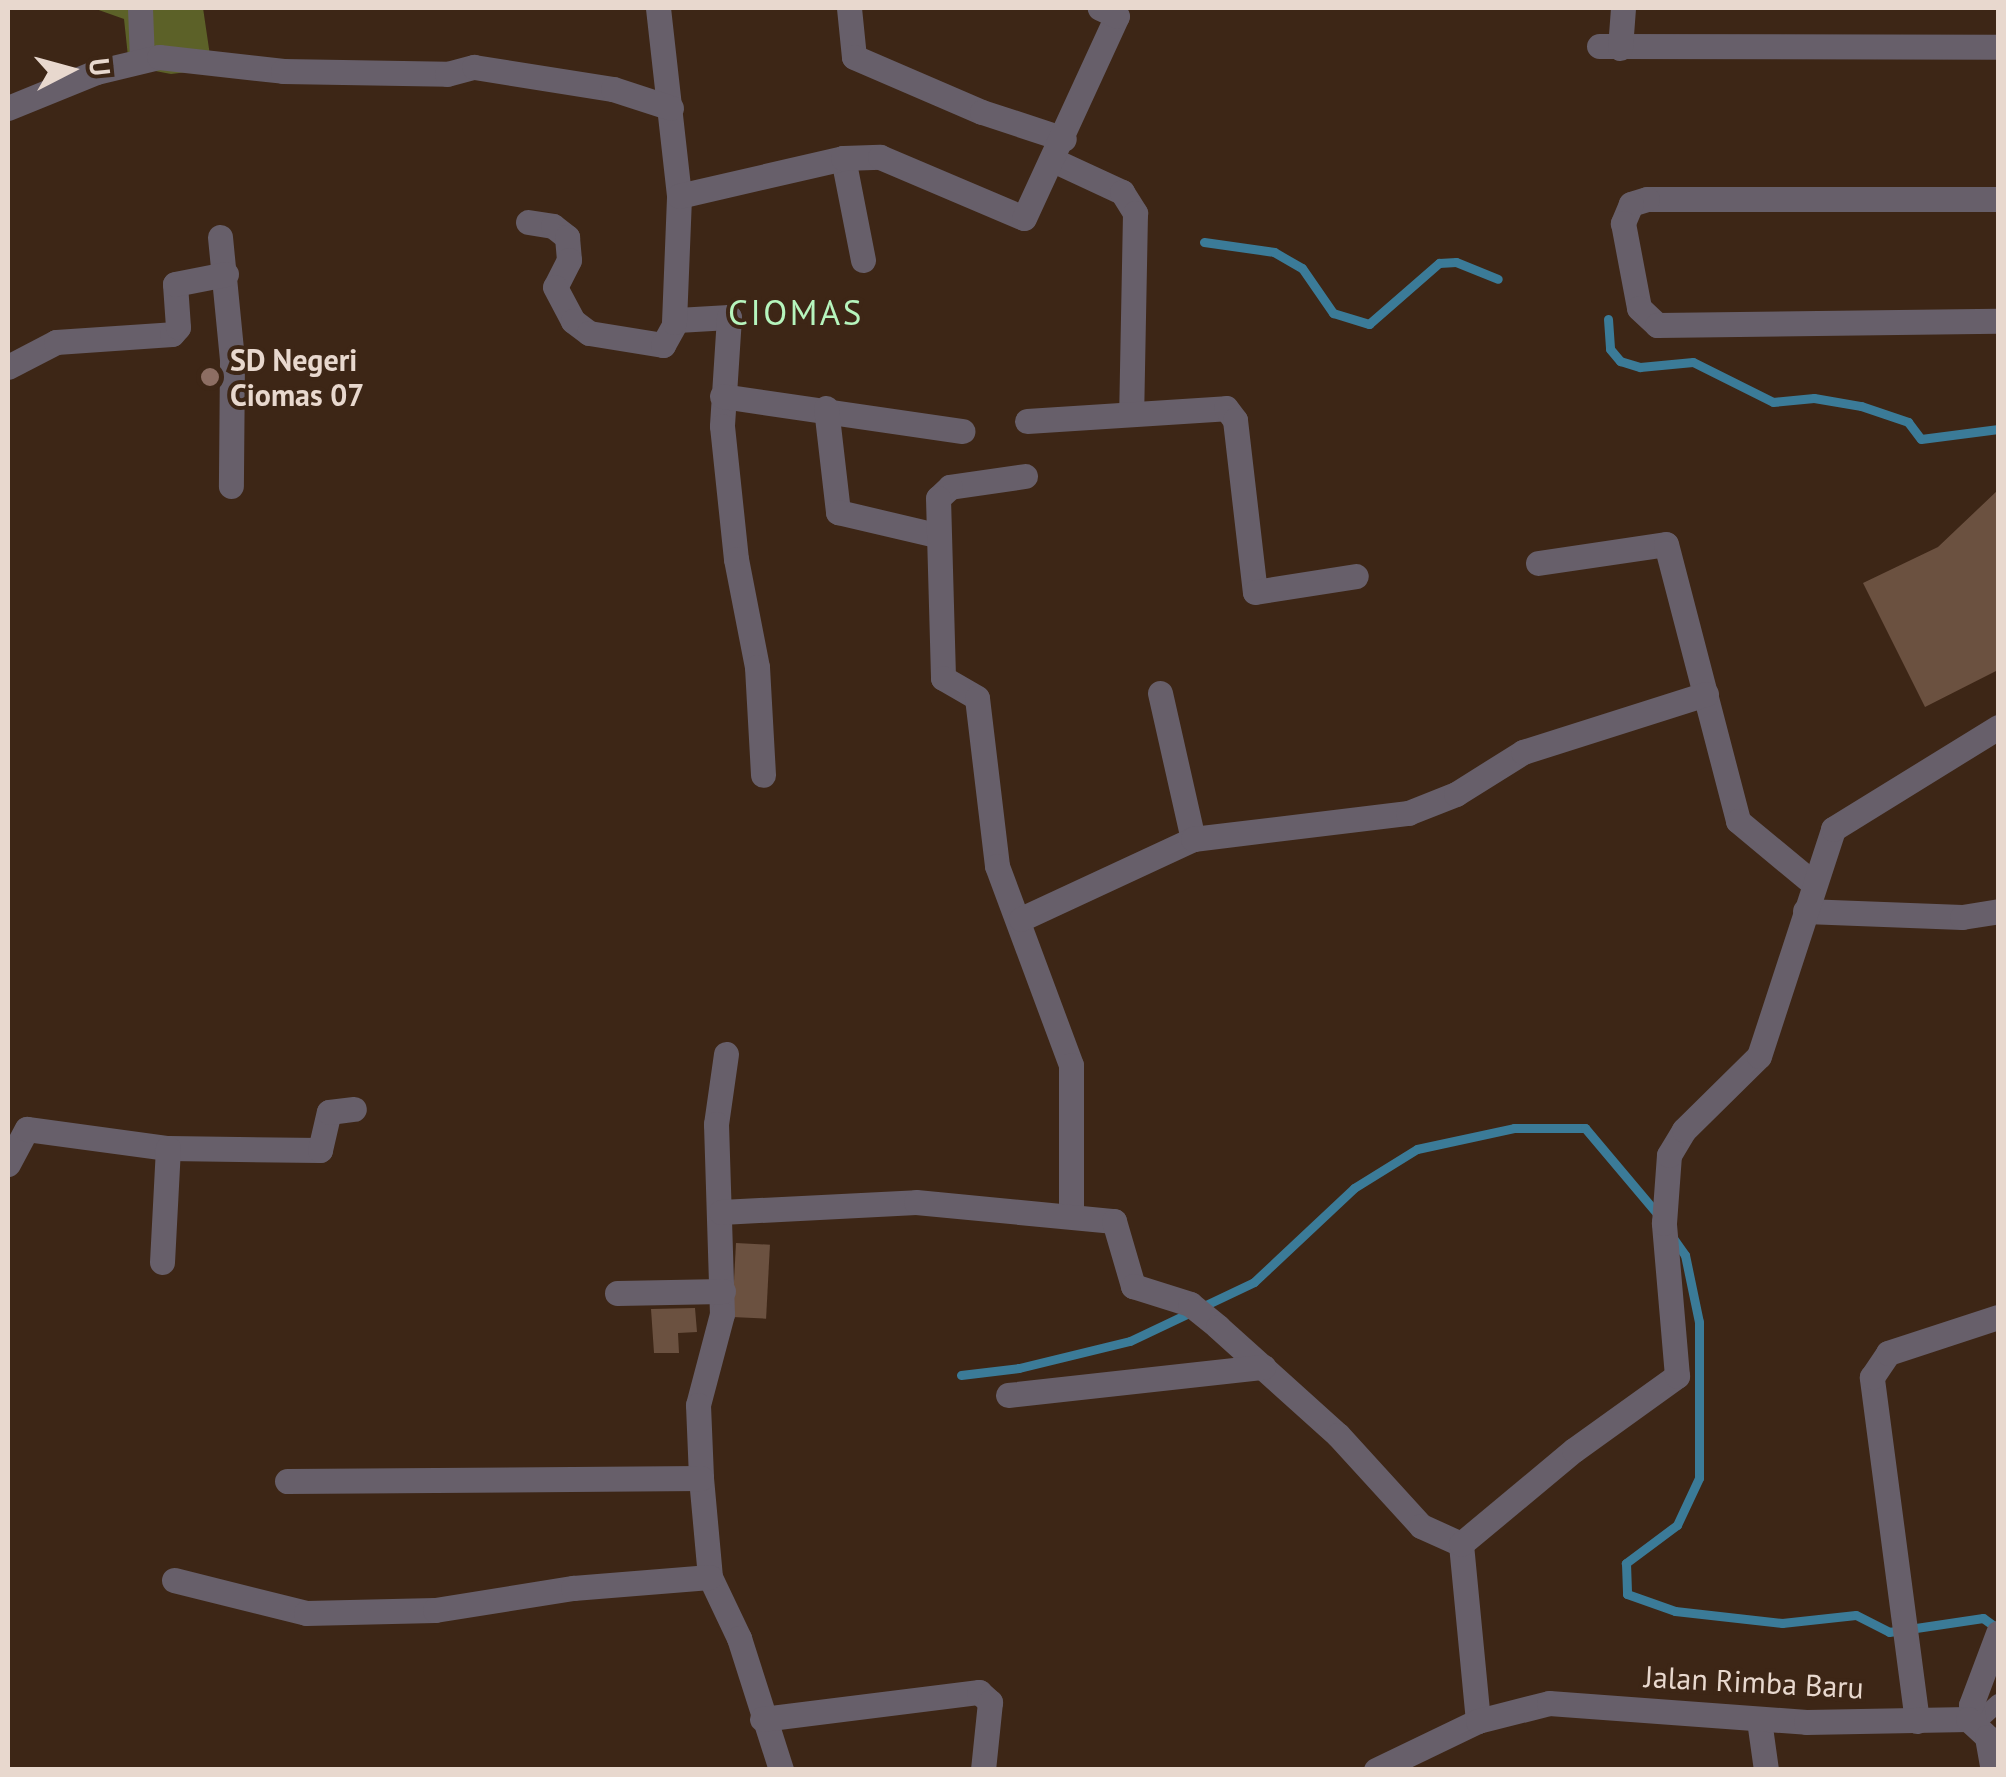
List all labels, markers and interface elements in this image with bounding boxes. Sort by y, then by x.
north arrow [20,20,120,120]
text: U [81,56,120,77]
district label: CIOMAS [728,291,864,333]
place label: SD Negeri Ciomas 07 [230,342,364,412]
marker: SD Negeri Ciomas 07 [199,366,221,388]
street label: Jalan Rimba Baru [1643,1658,1865,1706]

